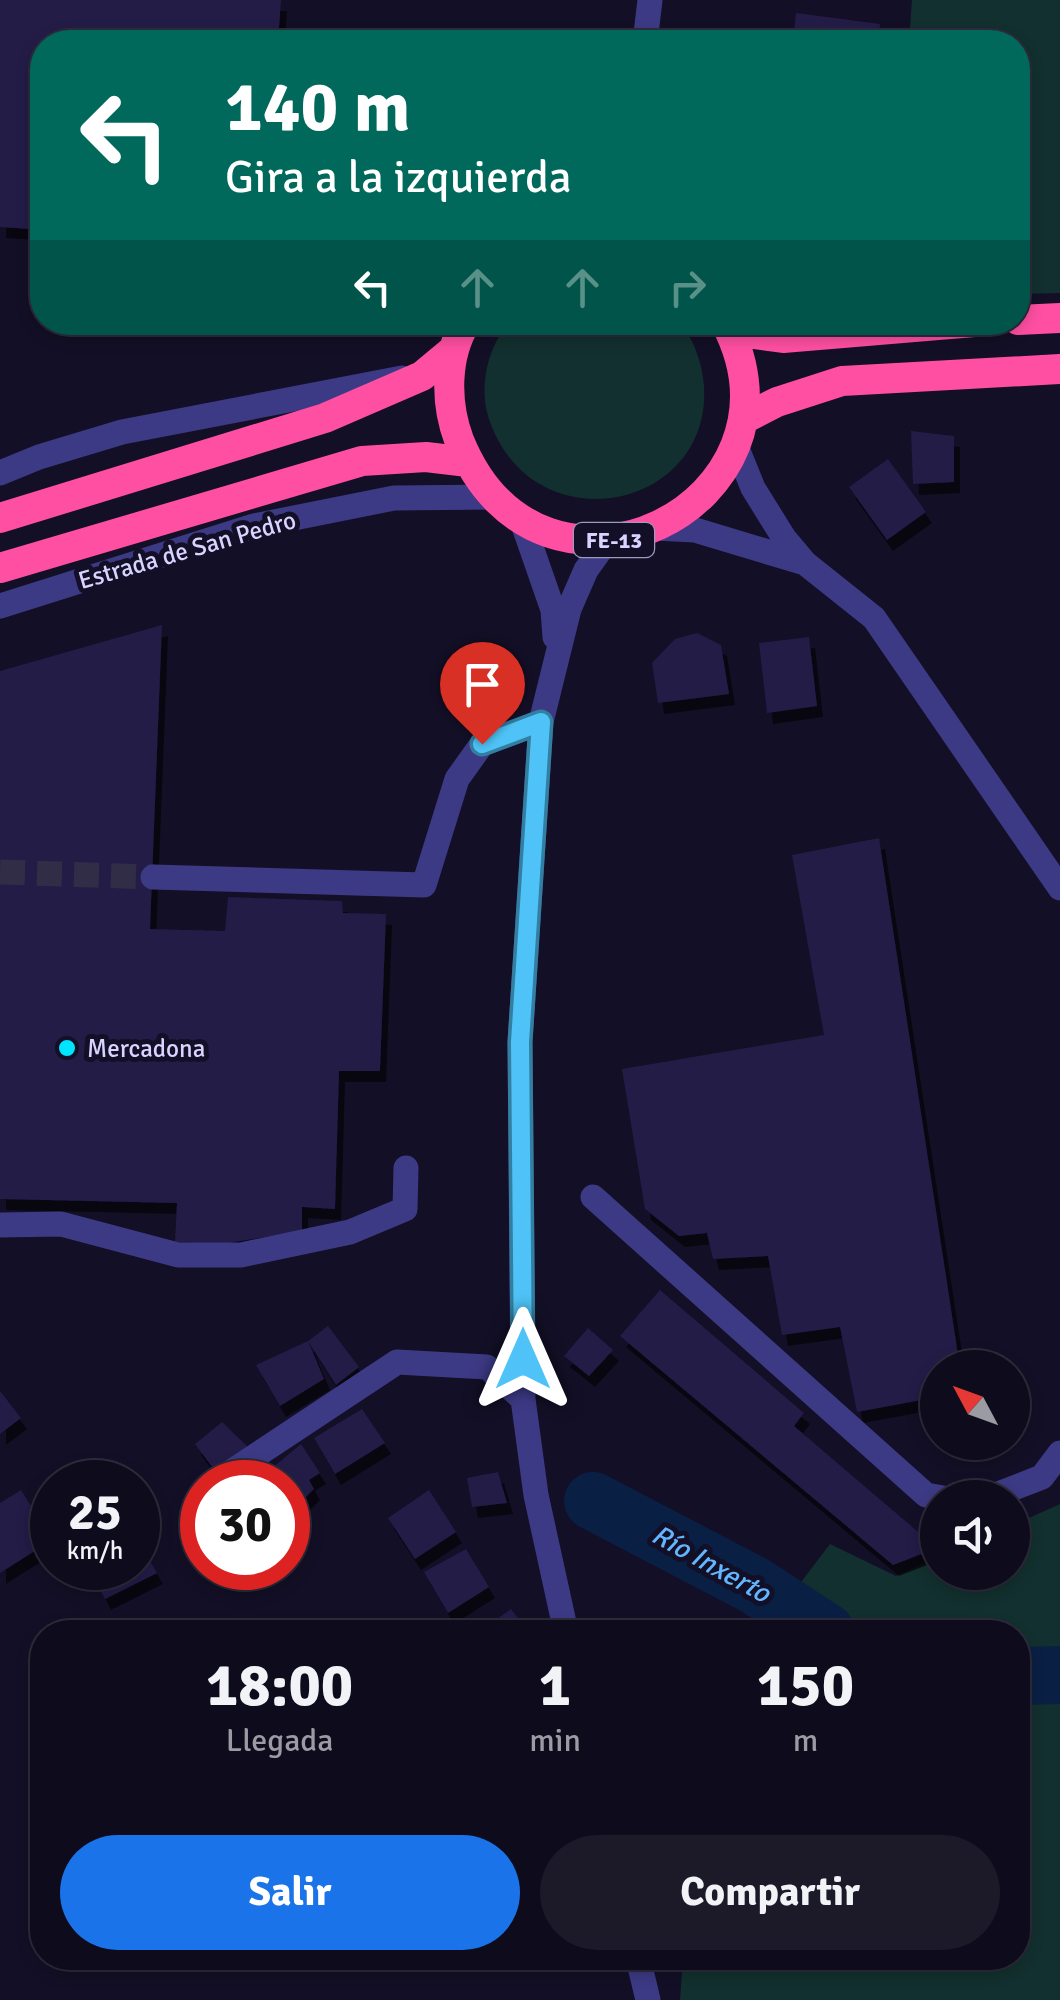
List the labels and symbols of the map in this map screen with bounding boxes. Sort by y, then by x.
street label: Estrada de San Pedro [75,504,299,596]
road number: FE-13 [574,523,654,557]
pin [440,642,525,745]
place label: Mercadona [87,1033,205,1064]
marker: Mercadona [56,1037,78,1059]
position arrow [471,1307,575,1411]
north arrow [920,1350,1030,1460]
speed limit sign: 30 [180,1460,310,1590]
water label: Río Inxerto [646,1518,777,1611]

